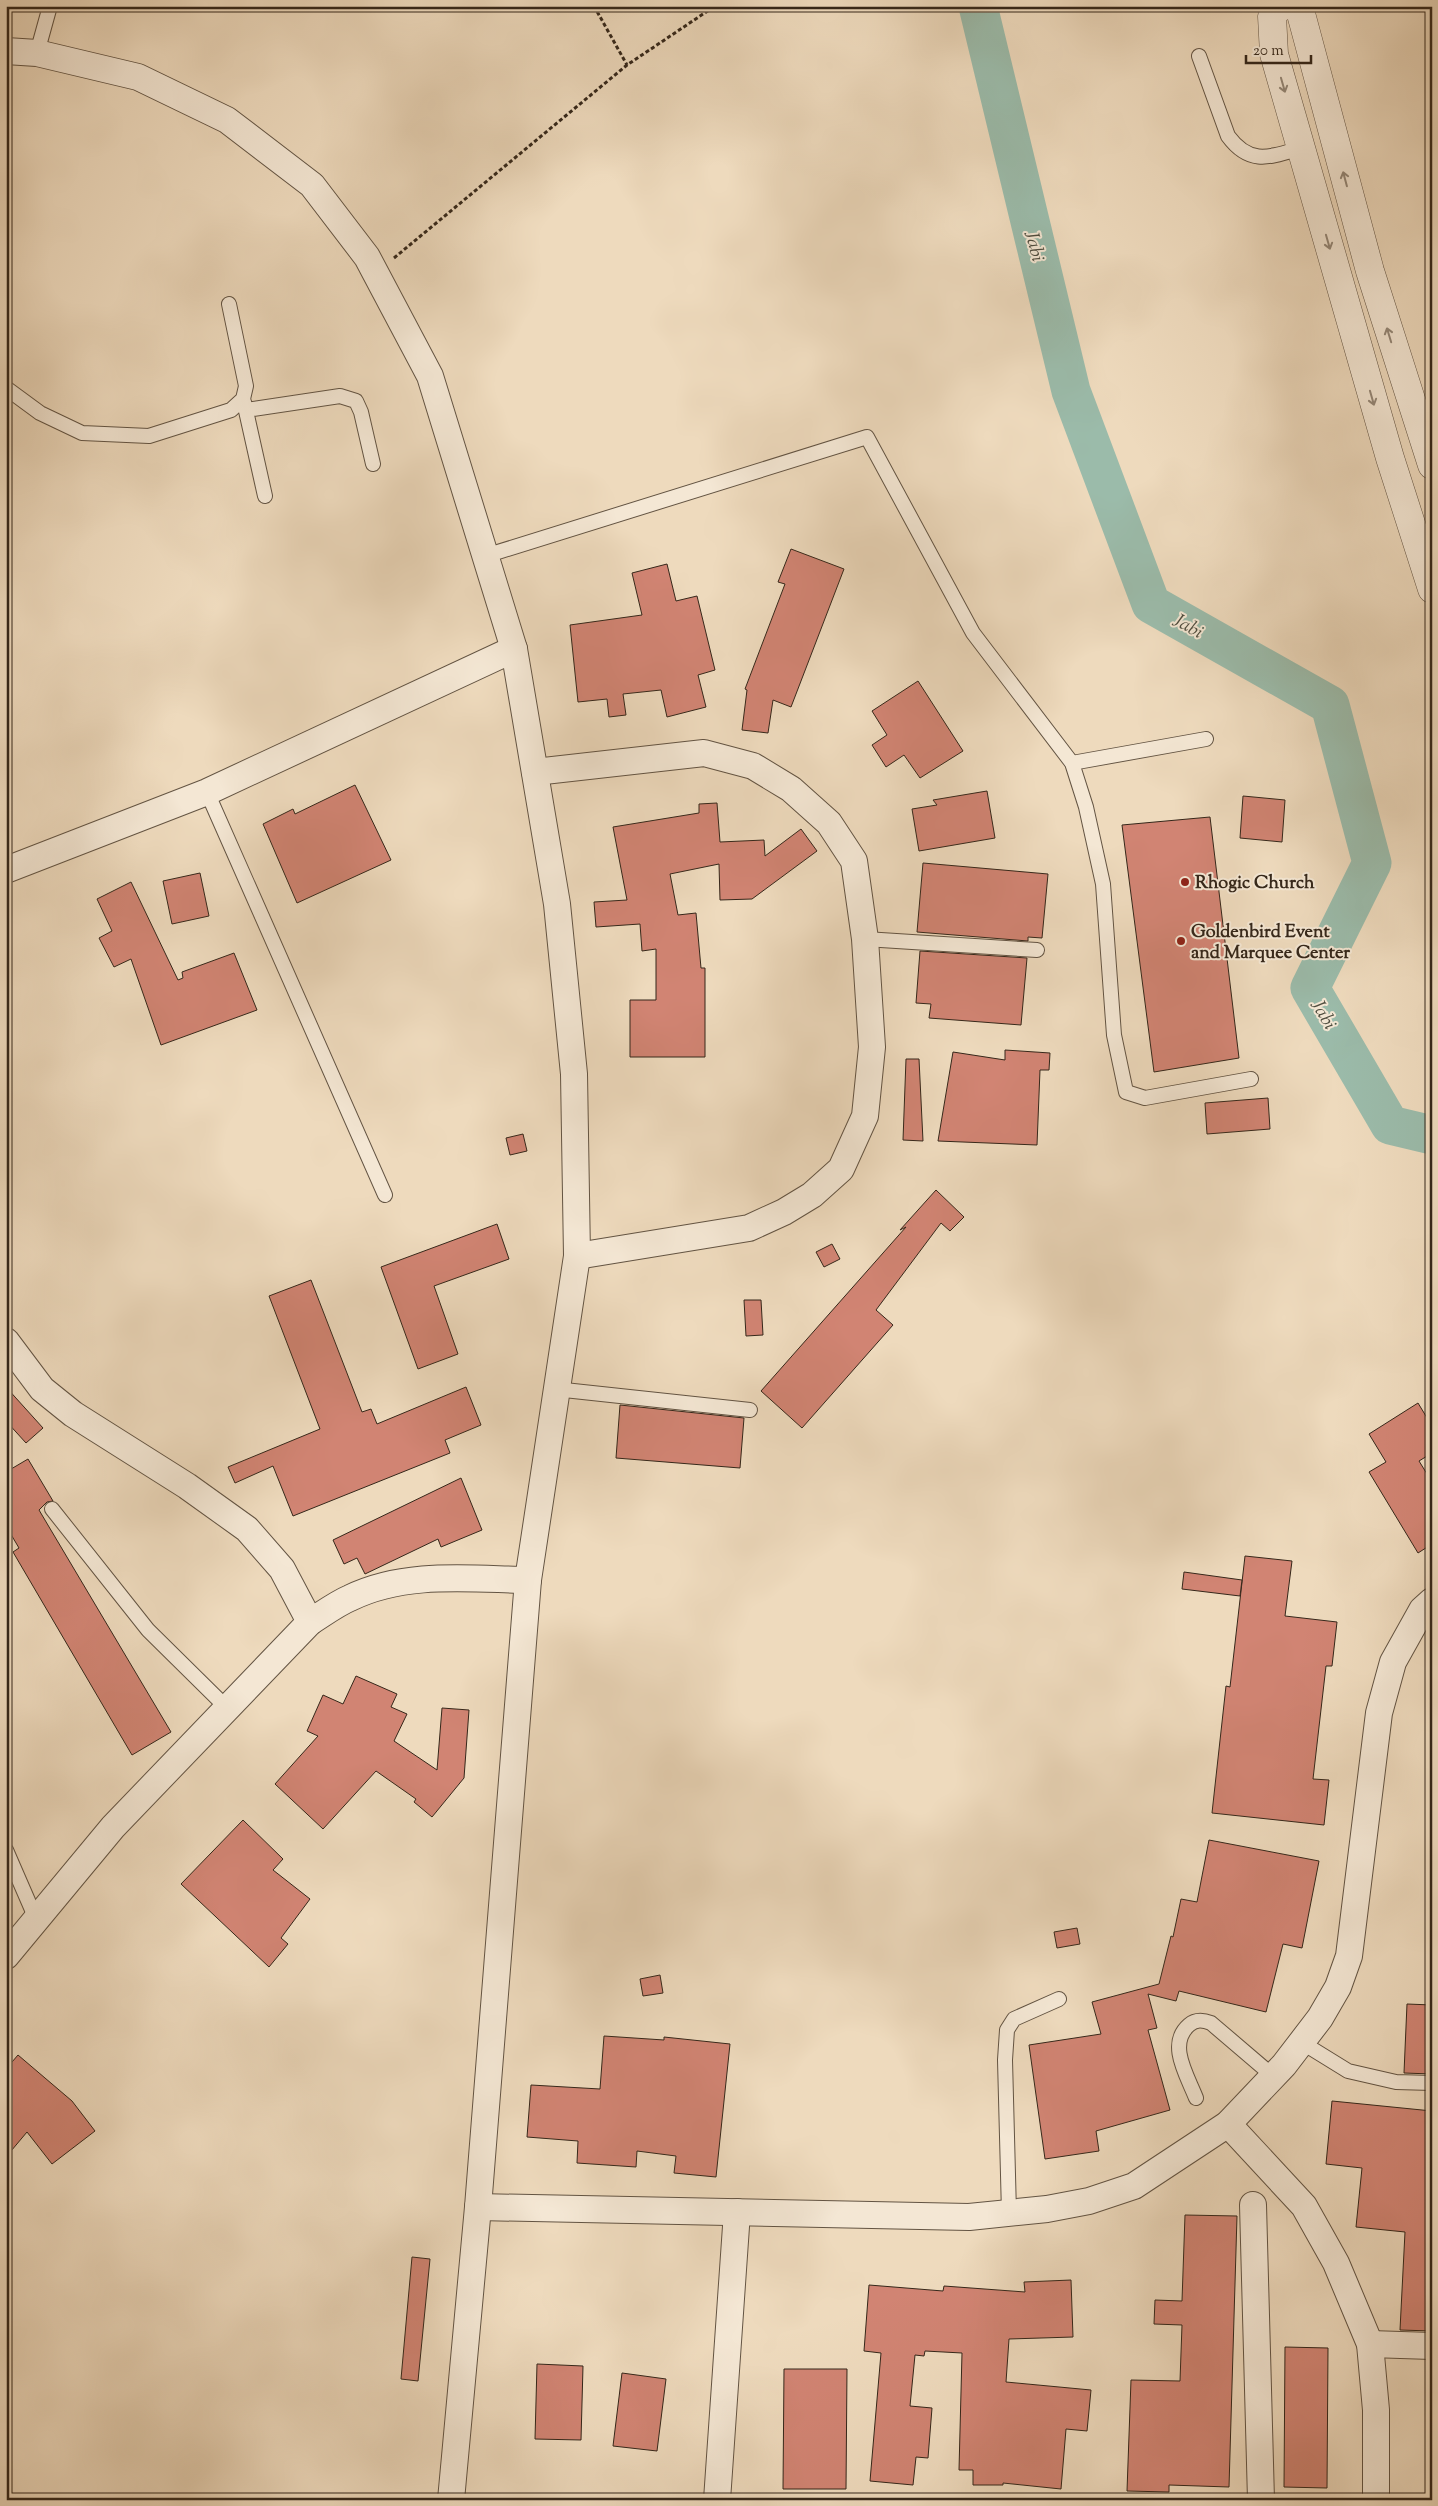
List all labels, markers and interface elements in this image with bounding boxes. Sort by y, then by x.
scale bar [1246,32,1310,64]
text: 20 m [1253,41,1284,62]
one-way arrow [1278,77,1288,93]
one-way arrow [1339,172,1349,188]
water label: Jabi [1017,228,1050,265]
one-way arrow [1323,233,1333,249]
one-way arrow [1384,328,1394,344]
one-way arrow [1368,389,1378,405]
water label: Jabi [1167,608,1208,646]
place label: Rhogic Church [1195,871,1315,897]
marker: Rhogic Church [1179,876,1191,888]
place label: Goldenbird Event and Marquee Center [1191,920,1350,967]
marker: Goldenbird Event and Marquee Center [1175,935,1187,947]
water label: Jabi [1303,994,1342,1035]

